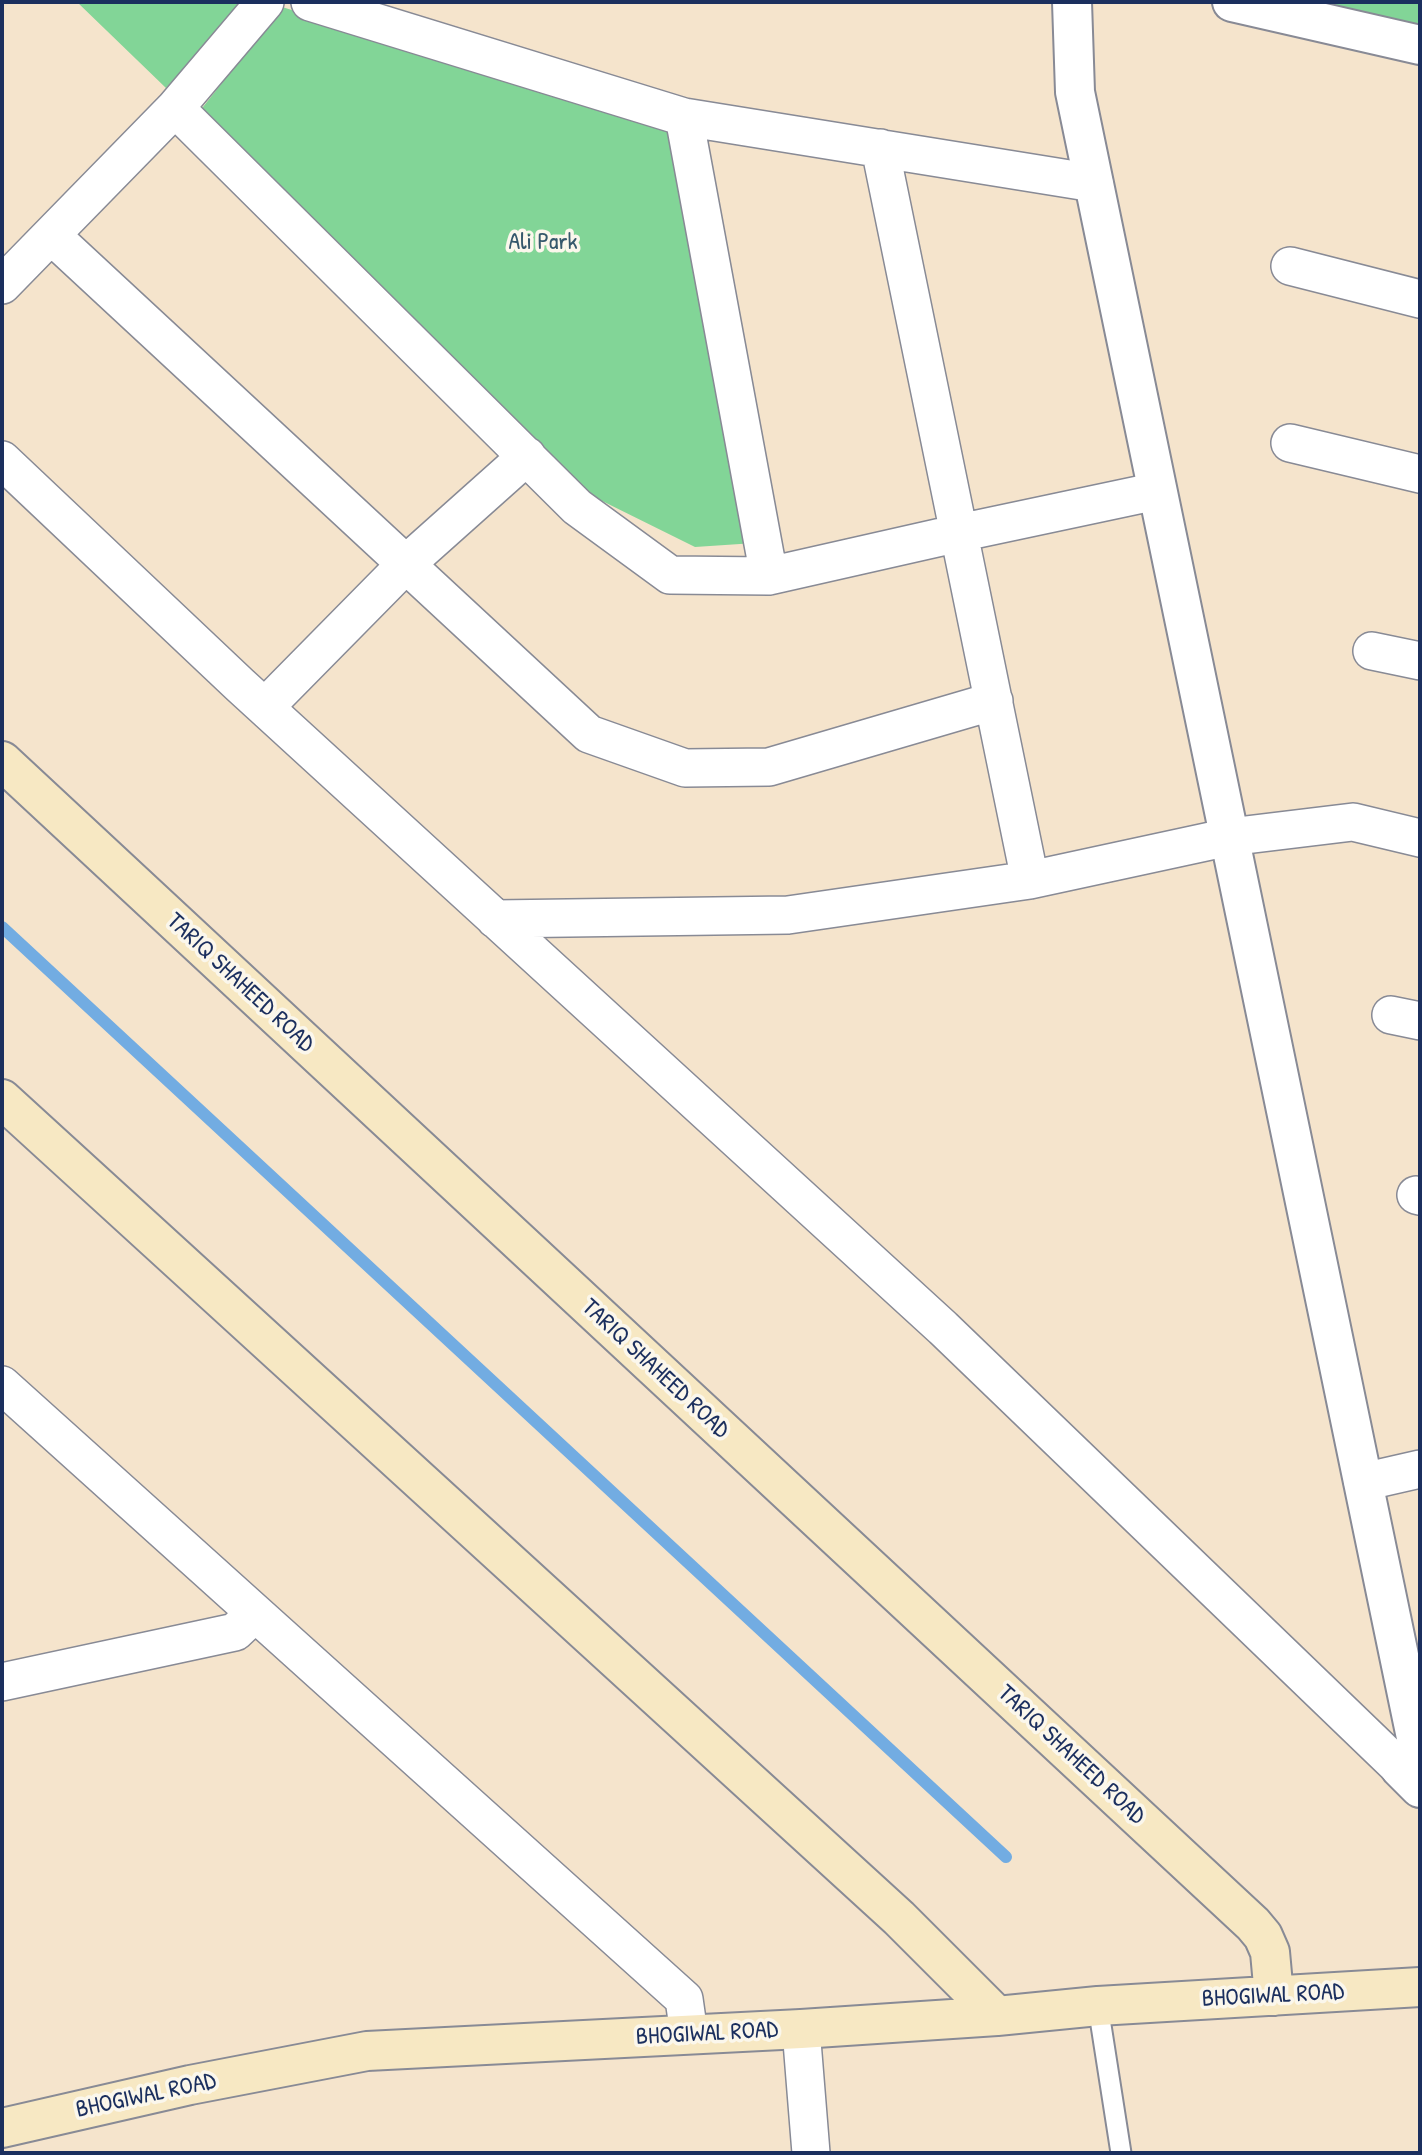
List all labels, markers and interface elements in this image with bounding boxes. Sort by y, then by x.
park label: Ali Park [508,229,578,257]
street label: TARIQ SHAHEED ROAD [160,907,320,1059]
street label: TARIQ SHAHEED ROAD [575,1293,735,1445]
street label: TARIQ SHAHEED ROAD [991,1679,1151,1831]
street label: BHOGIWAL ROAD [1201,1978,1345,2014]
street label: BHOGIWAL ROAD [635,2016,779,2052]
street label: BHOGIWAL ROAD [73,2067,219,2125]

